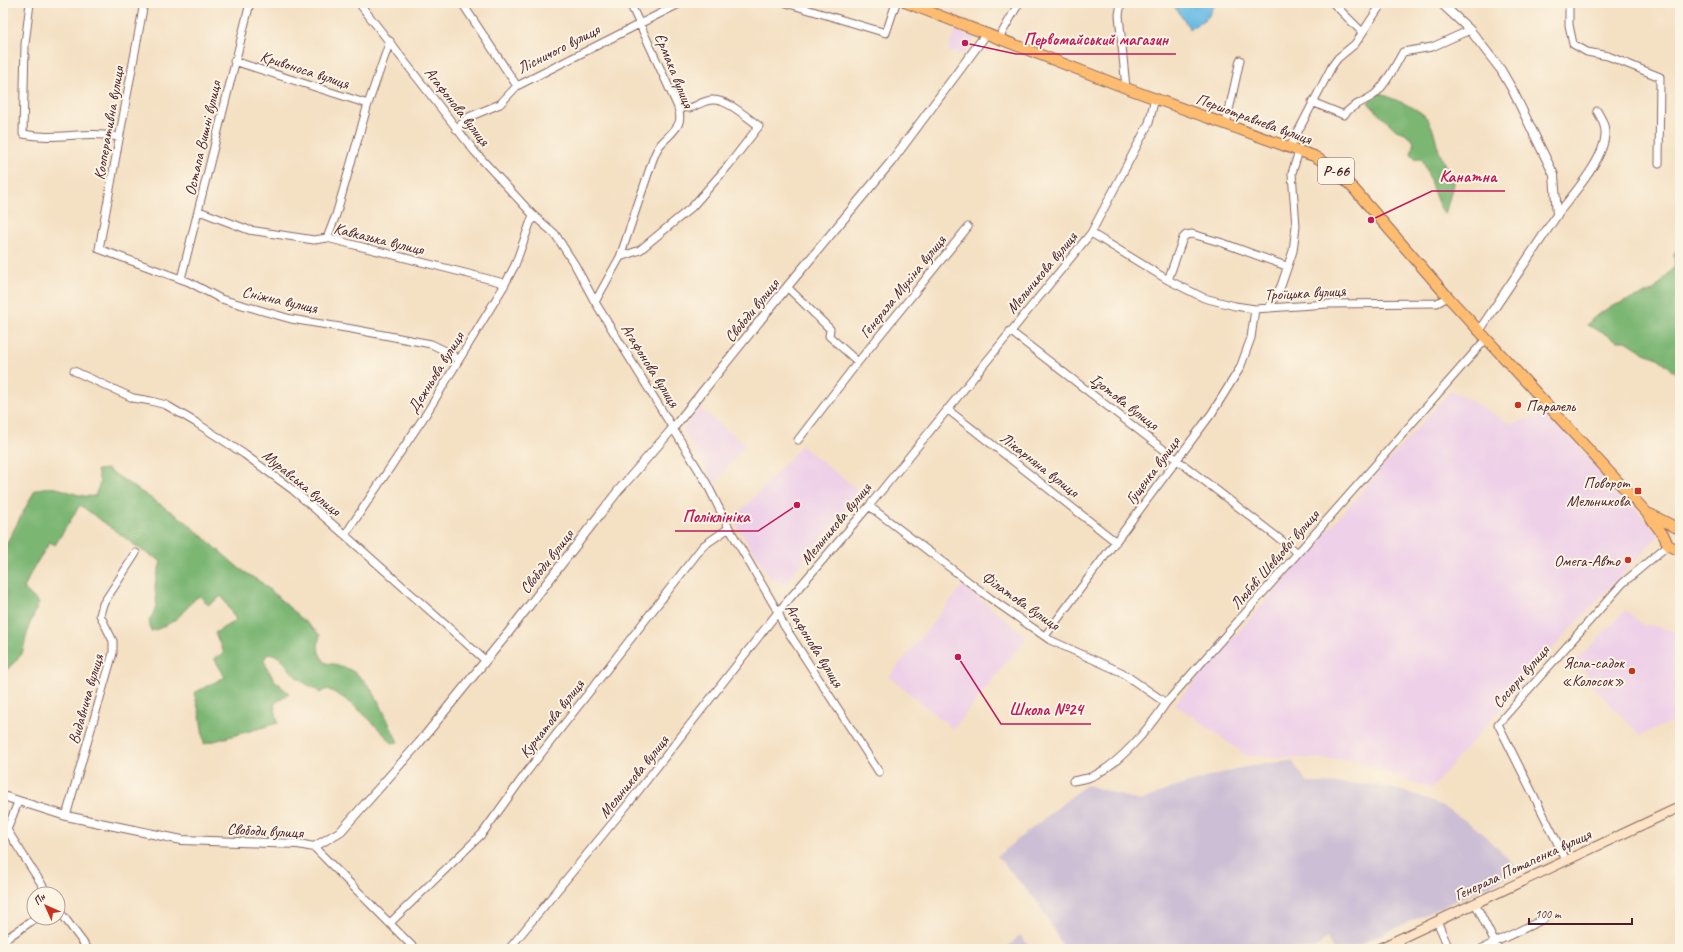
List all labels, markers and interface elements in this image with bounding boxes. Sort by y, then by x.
street label: Лісничого вулиця [514,19,604,78]
callout: Первомайський магазин [1016,25,1176,54]
text: Первомайський магазин [1024,29,1170,50]
street label: Єрмака вулиця [650,30,698,111]
street label: Кривоноса вулиця [258,46,353,94]
street label: Кооперативна вулиця [89,63,129,181]
street label: Агафонова вулиця [420,63,495,151]
street label: Остапа Вишні вулиця [180,77,226,198]
street label: Першотравнева вулиця [1193,89,1315,149]
road number: Р-66 [1318,158,1354,184]
callout: Канатна [1432,162,1505,191]
text: Канатна [1440,166,1498,187]
street label: Кавказька вулиця [332,218,427,260]
street label: Мельникова вулиця [1002,227,1083,318]
street label: Генерала Мухіна вулиця [855,230,951,342]
street label: Свободи вулиця [720,274,784,346]
street label: Троїцька вулиця [1264,281,1347,305]
street label: Сніжна вулиця [240,282,321,319]
street label: Агафонова вулиця [617,320,684,412]
street label: Дежньова вулиця [403,327,469,417]
street label: Ізотова вулиця [1086,369,1164,436]
place label: Паралель [1526,396,1576,416]
marker: Паралель [1513,400,1523,410]
street label: Лікарняна вулиця [996,428,1084,503]
street label: Гущенка вулиця [1121,432,1186,508]
street label: Муравська вулиця [258,445,346,522]
place label: Поворот Мельникова [1567,473,1631,511]
street label: Мельникова вулиця [796,478,877,569]
marker: Поворот Мельникова [1633,486,1643,496]
callout: Поліклініка [675,502,758,531]
street label: Любові Шевцової вулиця [1226,505,1325,614]
text: Поліклініка [683,506,751,527]
street label: Свободи вулиця [515,524,579,598]
place label: Омега-Авто [1554,551,1621,571]
marker: Омега-Авто [1623,555,1633,565]
street label: Філатова вулиця [978,567,1065,636]
street label: Агафонова вулиця [781,600,848,692]
street label: Сосюри вулиця [1488,640,1555,712]
street label: Видавнича вулиця [64,651,109,746]
place label: Ясла-садок «Колосок» [1562,653,1625,691]
marker: Ясла-садок «Колосок» [1627,666,1637,676]
street label: Курчатова вулиця [515,674,589,762]
callout: Школа №24 [1001,695,1091,724]
text: Школа №24 [1009,699,1085,720]
street label: Мельникова вулиця [594,730,674,822]
street label: Свободи вулиця [226,819,305,843]
street label: Генерала Потапенка вулиця [1451,824,1595,905]
north arrow [26,886,66,926]
text: Пн [30,889,49,908]
scale bar [1529,900,1632,926]
text: 100 m [1535,906,1562,922]

